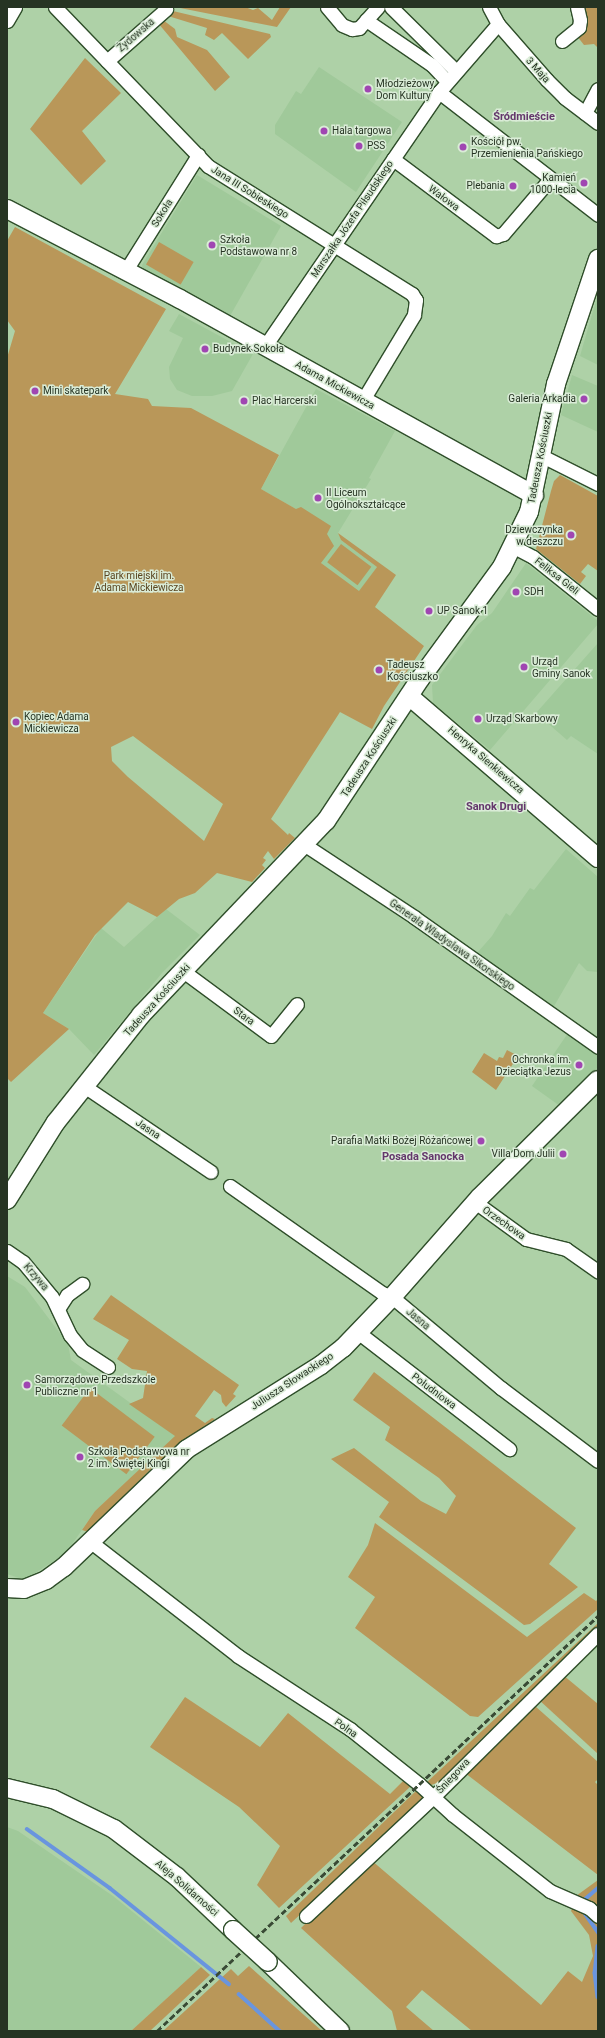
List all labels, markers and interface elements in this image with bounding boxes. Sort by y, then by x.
street label: Żydowska [115,16,157,54]
street label: 3 Maja [523,55,553,85]
place label: Młodzieżowy Dom Kultury [376,77,434,100]
marker: Młodzieżowy Dom Kultury [363,84,373,94]
district label: Śródmieście [493,110,555,124]
place label: Hala targowa [332,125,391,137]
marker: Hala targowa [319,126,329,136]
place label: Kościół pw. Przemienienia Pańskiego [471,135,583,158]
place label: PSS [367,140,385,152]
marker: PSS [354,141,364,151]
marker: Kościół pw. Przemienienia Pańskiego [458,142,468,152]
street label: Marszałka Józefa Piłsudskiego [308,158,396,280]
street label: Jana III Sobieskiego [209,163,291,221]
place label: Kamień 1000-lecia [530,171,576,194]
marker: Kamień 1000-lecia [579,178,589,188]
place label: Plebania [467,180,505,192]
marker: Plebania [508,181,518,191]
street label: Wałowa [426,183,462,213]
street label: Sokoła [149,197,175,229]
place label: Szkoła Podstawowa nr 8 [220,233,297,256]
marker: Szkoła Podstawowa nr 8 [207,240,217,250]
place label: Budynek Sokoła [213,343,284,355]
marker: Budynek Sokoła [200,344,210,354]
street label: Adama Mickiewicza [293,358,377,412]
place label: Mini skatepark [43,385,108,397]
marker: Mini skatepark [30,386,40,396]
place label: Galeria Arkadia [508,393,576,405]
marker: Galeria Arkadia [579,394,589,404]
place label: Plac Harcerski [252,395,316,407]
marker: Plac Harcerski [239,396,249,406]
street label: Tadeusza Kościuszki [525,411,555,505]
place label: II Liceum Ogólnokształcące [326,486,406,510]
marker: II Liceum Ogólnokształcące [313,493,323,503]
place label: Dziewczynka w deszczu [505,523,563,546]
marker: Dziewczynka w deszczu [566,530,576,540]
street label: Feliksa Gieli [532,555,582,597]
park label: Park miejski im. Adama Mickiewicza [94,569,184,592]
place label: SDH [524,586,544,598]
marker: SDH [511,587,521,597]
place label: UP Sanok 1 [437,605,488,617]
marker: UP Sanok 1 [424,606,434,616]
place label: Urząd Gminy Sanok [532,655,590,678]
place label: Tadeusz Kościuszko [387,658,438,682]
marker: Urząd Gminy Sanok [519,662,529,672]
marker: Tadeusz Kościuszko [374,665,384,675]
place label: Kopiec Adama Mickiewicza [24,710,89,734]
place label: Urząd Skarbowy [486,713,558,725]
marker: Urząd Skarbowy [473,714,483,724]
street label: Tadeusza Kościuszki [339,715,399,799]
marker: Kopiec Adama Mickiewicza [11,717,21,727]
street label: Henryka Sienkiewicza [446,724,526,796]
district label: Sanok Drugi [466,800,526,814]
street label: Generała Władysława Sikorskiego [387,897,517,993]
street label: Tadeusza Kościuszki [121,961,193,1039]
street label: Stara [231,1004,257,1028]
place label: Ochronka im. Dzieciątka Jezus [496,1053,571,1076]
marker: Ochronka im. Dzieciątka Jezus [574,1060,584,1070]
street label: Jasna [133,1116,163,1142]
place label: Parafia Matki Bożej Różańcowej [331,1135,473,1147]
marker: Parafia Matki Bożej Różańcowej [476,1136,486,1146]
place label: Villa Dom Julii [492,1148,555,1160]
marker: Villa Dom Julii [558,1149,568,1159]
district label: Posada Sanocka [382,1150,464,1164]
street label: Orzechowa [480,1204,528,1242]
street label: Krzywa [21,1261,51,1293]
street label: Jasna [404,1306,432,1332]
street label: Juliusza Słowackiego [248,1350,336,1412]
street label: Południowa [409,1370,459,1412]
place label: Samorządowe Przedszkole Publiczne nr 1 [35,1373,155,1396]
marker: Samorządowe Przedszkole Publiczne nr 1 [22,1380,32,1390]
place label: Szkoła Podstawowa nr 2 im. Świętej Kingi [88,1445,189,1468]
marker: Szkoła Podstawowa nr 2 im. Świętej Kingi [75,1452,85,1462]
street label: Polna [332,1716,360,1740]
street label: Śniegowa [434,1756,472,1796]
street label: Aleja Solidarności [153,1857,221,1919]

